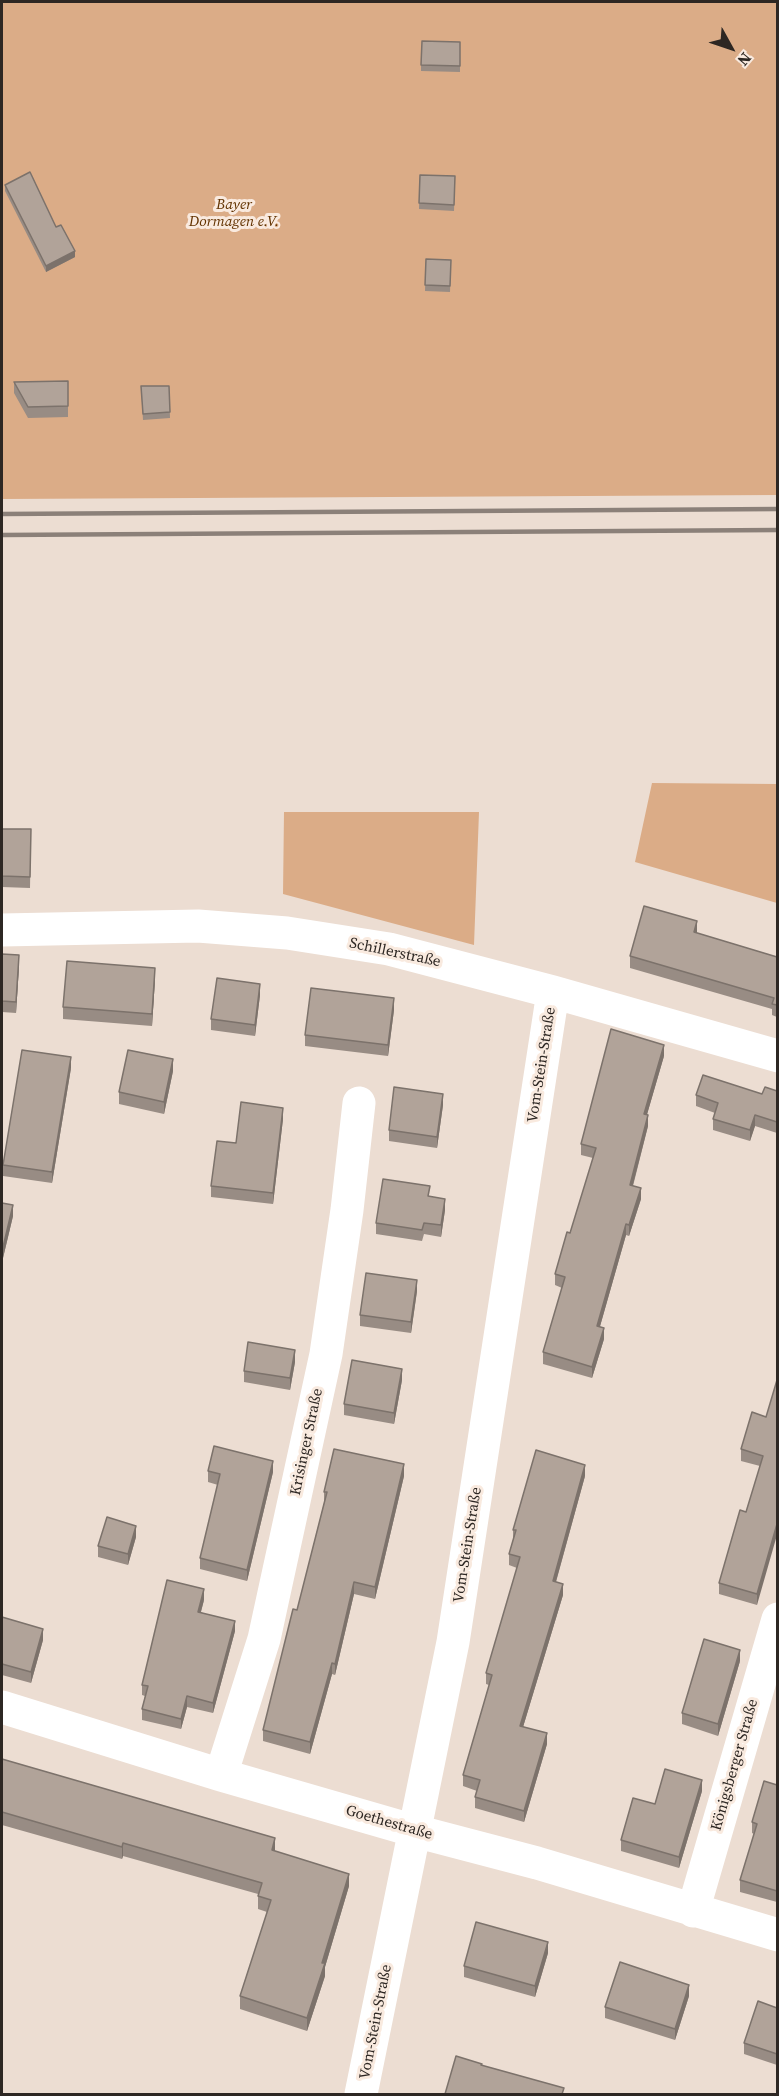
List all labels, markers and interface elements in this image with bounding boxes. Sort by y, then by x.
north arrow [701,18,761,78]
text: N [733,48,757,71]
park label: Bayer Dormagen e.V. [189,196,279,231]
street label: Schillerstraße [348,935,442,971]
street label: Vom-Stein-Straße [524,1006,560,1124]
street label: Krisinger Straße [287,1387,327,1497]
street label: Vom-Stein-Straße [450,1486,486,1604]
street label: Königsberger Straße [708,1697,762,1833]
street label: Goethestraße [344,1802,434,1844]
street label: Vom-Stein-Straße [356,1963,396,2081]

